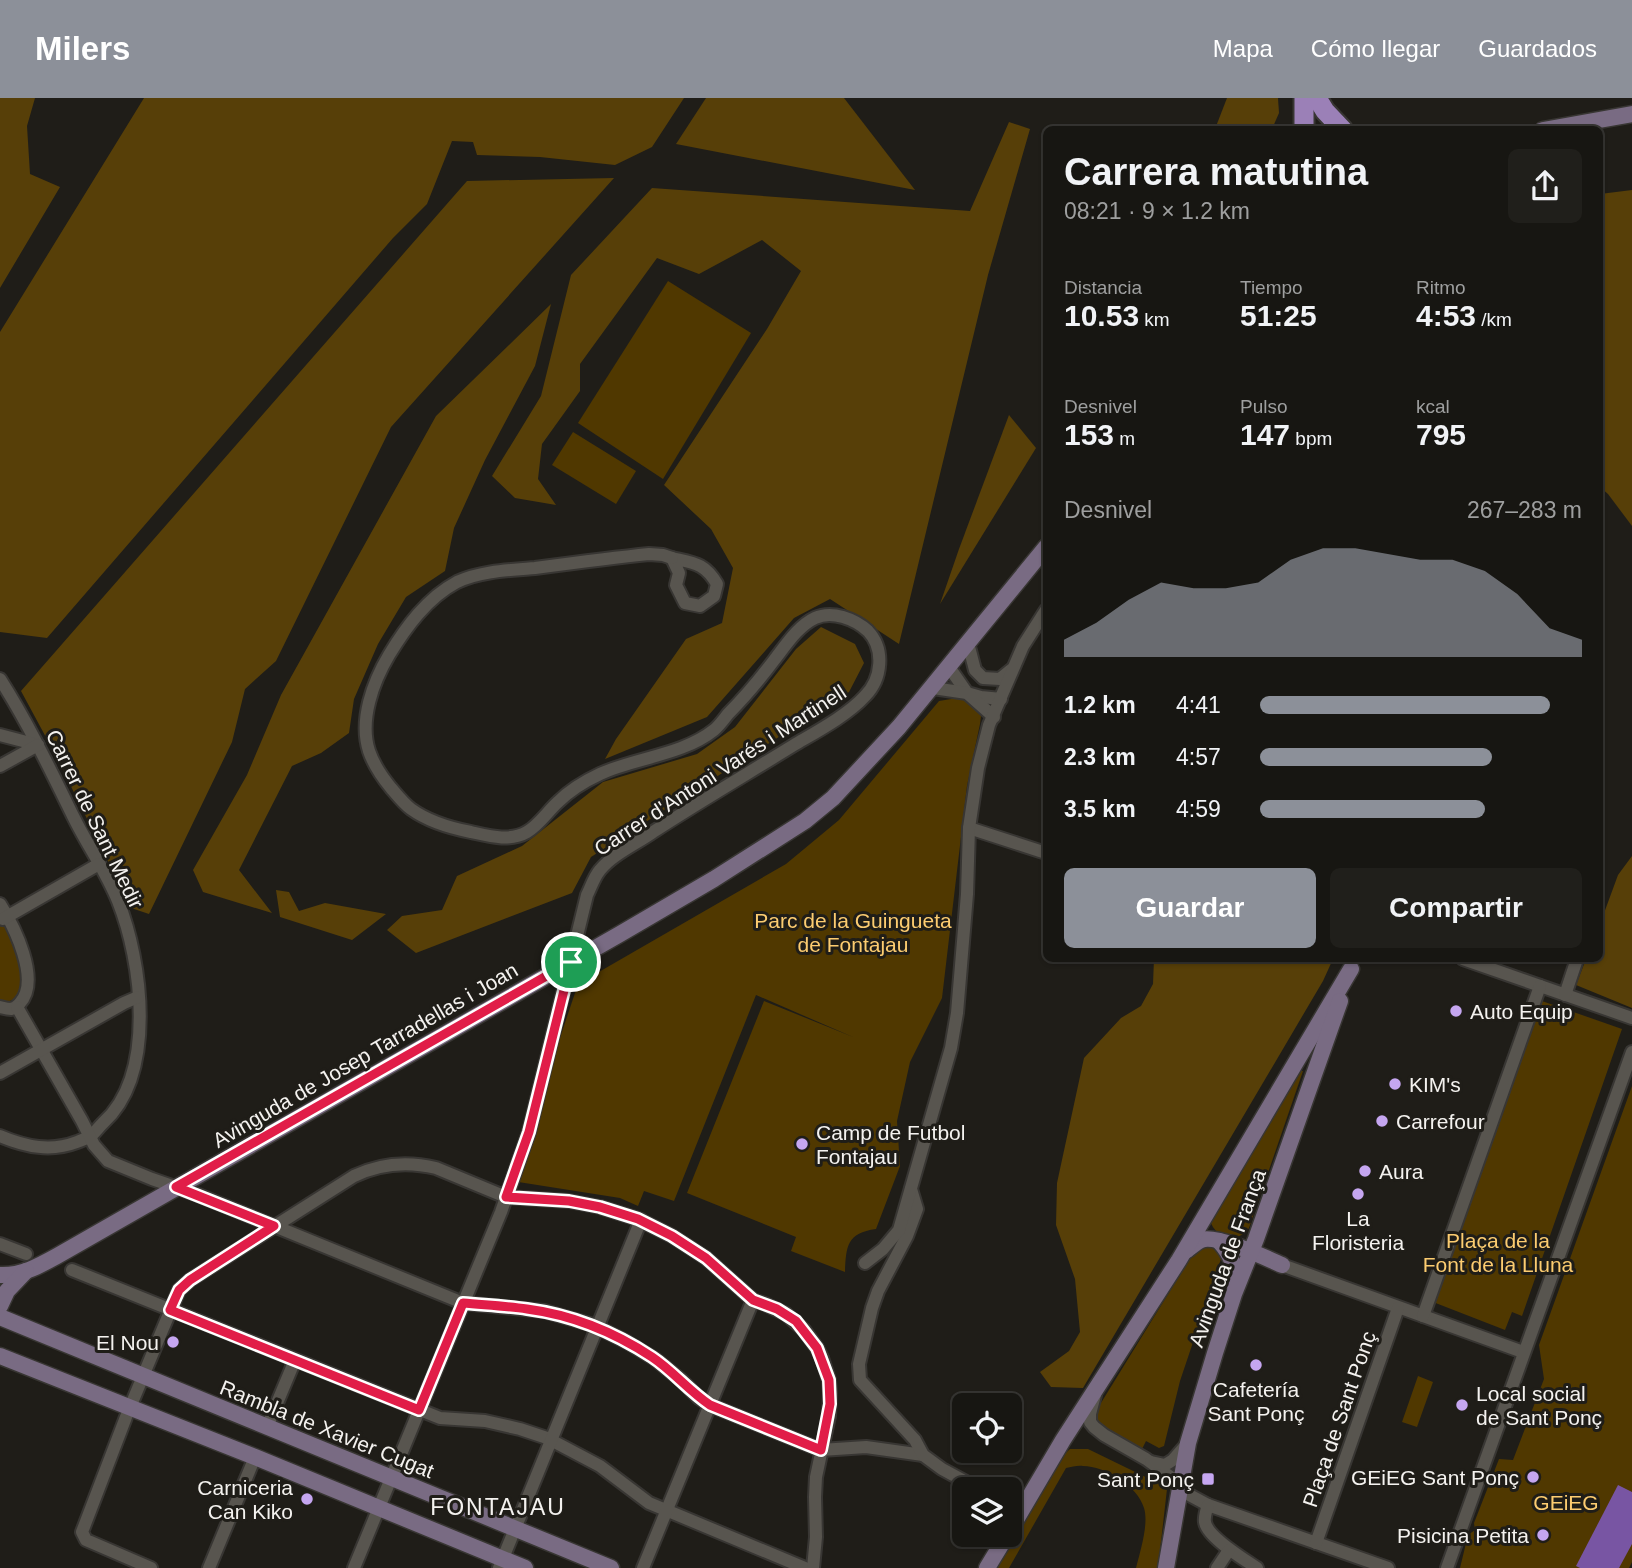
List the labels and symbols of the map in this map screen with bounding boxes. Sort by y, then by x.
street label: Carrer d'Antoni Varés i Martinell [590,680,850,860]
street label: Carrer de Sant Medir [42,726,148,912]
park label: Parc de la Guingueta de Fontajau [754,909,952,956]
pin [541,932,601,992]
street label: Avinguda de Josep Tarradellas i Joan [208,958,522,1152]
place label: Auto Equip [1470,1000,1573,1023]
marker: Auto Equip [1448,1003,1464,1019]
place label: KIM's [1409,1073,1461,1096]
marker: KIM's [1387,1076,1403,1092]
place label: Carrefour [1396,1110,1485,1133]
marker: Carrefour [1374,1113,1390,1129]
place label: Camp de Futbol Fontajau [816,1121,965,1168]
marker: Camp de Futbol Fontajau [794,1136,810,1152]
place label: Aura [1379,1160,1424,1183]
marker: Aura [1357,1163,1373,1179]
street label: Avinguda de França [1184,1166,1270,1350]
marker: La Floristeria [1350,1186,1366,1202]
place label: La Floristeria [1312,1207,1404,1254]
park label: Plaça de la Font de la Lluna [1423,1229,1574,1276]
street label: Plaça de Sant Ponç [1298,1328,1380,1510]
place label: El Nou [96,1331,159,1354]
marker: El Nou [165,1334,181,1350]
marker: Cafetería Sant Ponç [1248,1357,1264,1373]
street label: Rambla de Xavier Cugat [217,1375,438,1483]
place label: Cafetería Sant Ponç [1208,1378,1304,1425]
place label: Local social de Sant Ponç [1476,1382,1602,1429]
marker: Local social de Sant Ponç [1454,1397,1470,1413]
place label: GEiEG Sant Ponç [1351,1466,1519,1489]
place label: Sant Ponç [1097,1468,1194,1491]
marker: GEiEG Sant Ponç [1525,1469,1541,1485]
marker: Sant Ponç [1200,1471,1216,1487]
place label: Carniceria Can Kiko [197,1476,293,1523]
marker: Carniceria Can Kiko [299,1491,315,1507]
park label: GEiEG [1533,1491,1599,1514]
district label: FONTAJAU [430,1494,566,1520]
place label: Pisicina Petita [1397,1524,1529,1547]
marker: Pisicina Petita [1535,1527,1551,1543]

